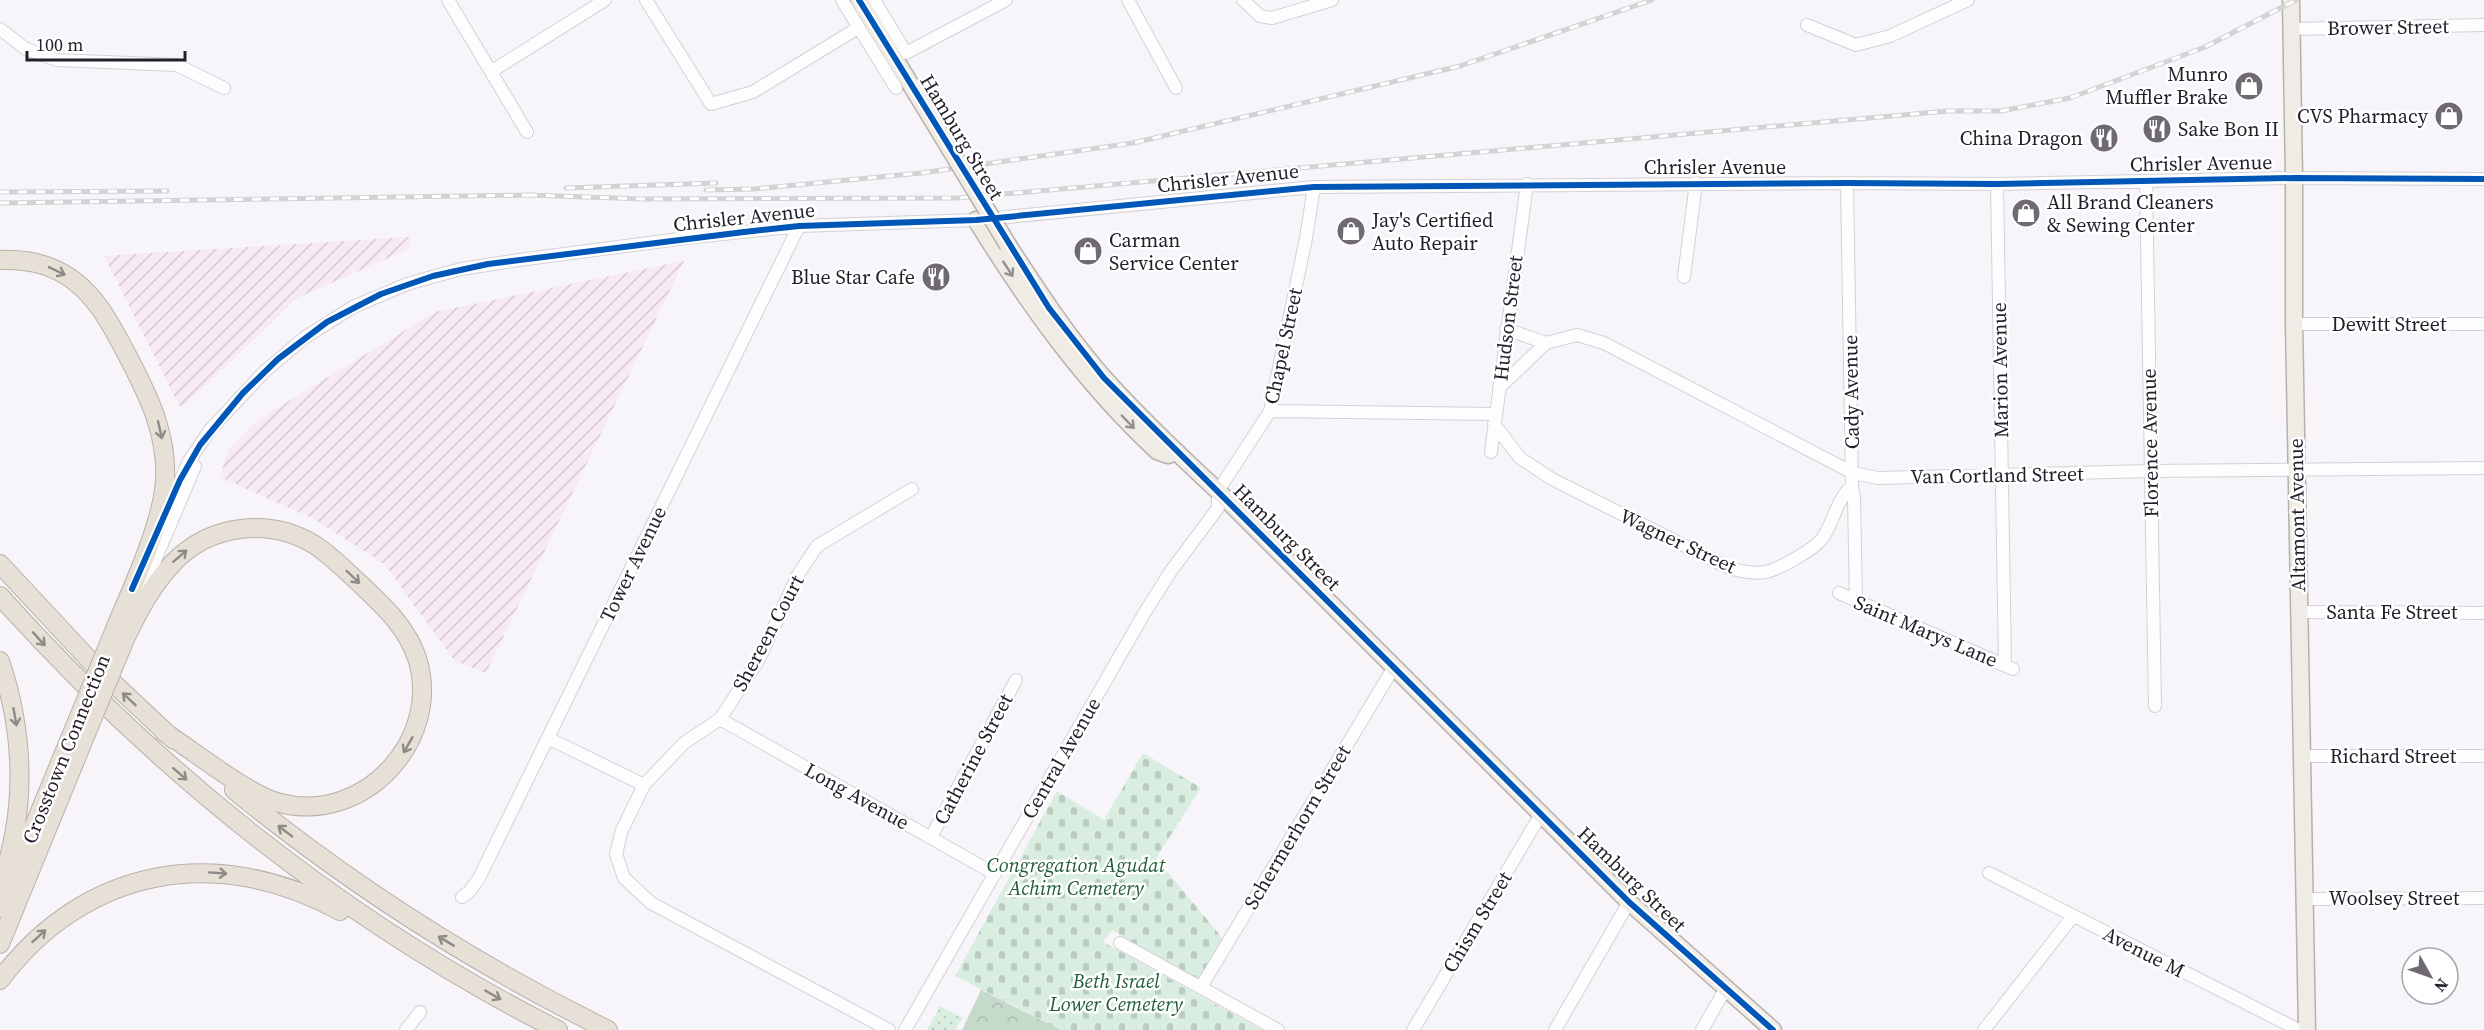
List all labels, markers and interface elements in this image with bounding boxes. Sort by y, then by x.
street label: Brower Street [2327,12,2450,42]
scale bar [27,24,184,62]
text: 100 m [36,32,83,57]
place label: Munro Muffler Brake [2105,60,2228,111]
street label: Hamburg Street [914,69,1011,205]
shop icon: Munro Muffler Brake [2233,70,2265,102]
shop icon: CVS Pharmacy [2433,100,2465,132]
place label: CVS Pharmacy [2297,102,2429,130]
restaurant icon: Sake Bon II [2141,113,2173,145]
place label: Sake Bon II [2178,115,2279,143]
restaurant icon: China Dragon [2088,122,2120,154]
place label: China Dragon [1960,124,2083,152]
street label: Chrisler Avenue [2130,148,2272,178]
street label: Chrisler Avenue [1644,153,1786,181]
street label: Chrisler Avenue [1156,157,1300,199]
place label: All Brand Cleaners & Sewing Center [2047,188,2214,239]
street label: Chrisler Avenue [672,196,816,238]
shop icon: All Brand Cleaners & Sewing Center [2010,197,2042,229]
place label: Jay's Certified Auto Repair [1371,206,1494,257]
shop icon: Jay's Certified Auto Repair [1335,215,1367,247]
place label: Carman Service Center [1109,226,1239,277]
shop icon: Carman Service Center [1072,235,1104,267]
street label: Hudson Street [1486,253,1530,382]
restaurant icon: Blue Star Cafe [920,261,952,293]
one-way arrow [1001,261,1014,278]
place label: Blue Star Cafe [791,263,915,291]
one-way arrow [47,266,65,277]
street label: Chapel Street [1257,285,1309,407]
street label: Marion Avenue [1985,302,2015,438]
street label: Dewitt Street [2332,310,2447,338]
street label: Cady Avenue [1836,335,1866,449]
street label: Florence Avenue [2135,368,2165,518]
one-way arrow [1121,415,1135,430]
one-way arrow [155,420,166,440]
street label: Altamont Avenue [2282,438,2312,592]
street label: Van Cortland Street [1910,459,2084,491]
street label: Hamburg Street [1227,477,1347,597]
street label: Tower Avenue [593,501,673,627]
street label: Wagner Street [1615,502,1741,580]
one-way arrow [172,550,188,563]
street label: Shereen Court [726,569,811,696]
one-way arrow [345,570,360,584]
street label: Saint Marys Lane [1850,588,2002,674]
street label: Santa Fe Street [2327,598,2458,626]
one-way arrow [32,632,46,647]
street label: Crosstown Connection [15,650,117,848]
street label: Catherine Street [927,688,1020,829]
one-way arrow [122,692,137,706]
street label: Central Avenue [1015,692,1107,824]
one-way arrow [10,707,21,727]
one-way arrow [401,736,413,753]
street label: Schermerhorn Street [1237,739,1357,914]
street label: Richard Street [2330,742,2457,770]
street label: Long Avenue [800,756,914,836]
one-way arrow [172,768,188,781]
street label: Hamburg Street [1571,820,1693,939]
one-way arrow [278,825,294,837]
park label: Congregation Agudat Achim Cemetery [987,851,1167,902]
street label: Chism Street [1436,866,1519,978]
one-way arrow [208,868,228,879]
street label: Woolsey Street [2329,884,2460,912]
street label: Avenue M [2098,919,2190,985]
one-way arrow [31,929,46,943]
one-way arrow [438,935,455,947]
north arrow [2400,946,2460,1006]
park label: Beth Israel Lower Cemetery [1048,967,1183,1018]
text: N [2429,974,2454,997]
one-way arrow [484,990,502,1001]

